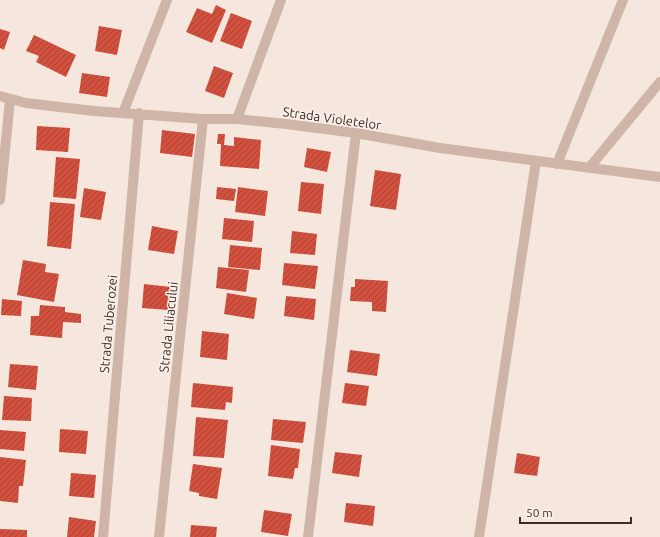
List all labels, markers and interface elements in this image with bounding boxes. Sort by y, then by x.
street label: Strada Violetelor [282,104,382,132]
street label: Strada Tuberozei [97,274,119,374]
street label: Strada Liliacului [156,281,180,373]
scale bar [520,499,631,525]
text: 50 m [526,506,553,519]

